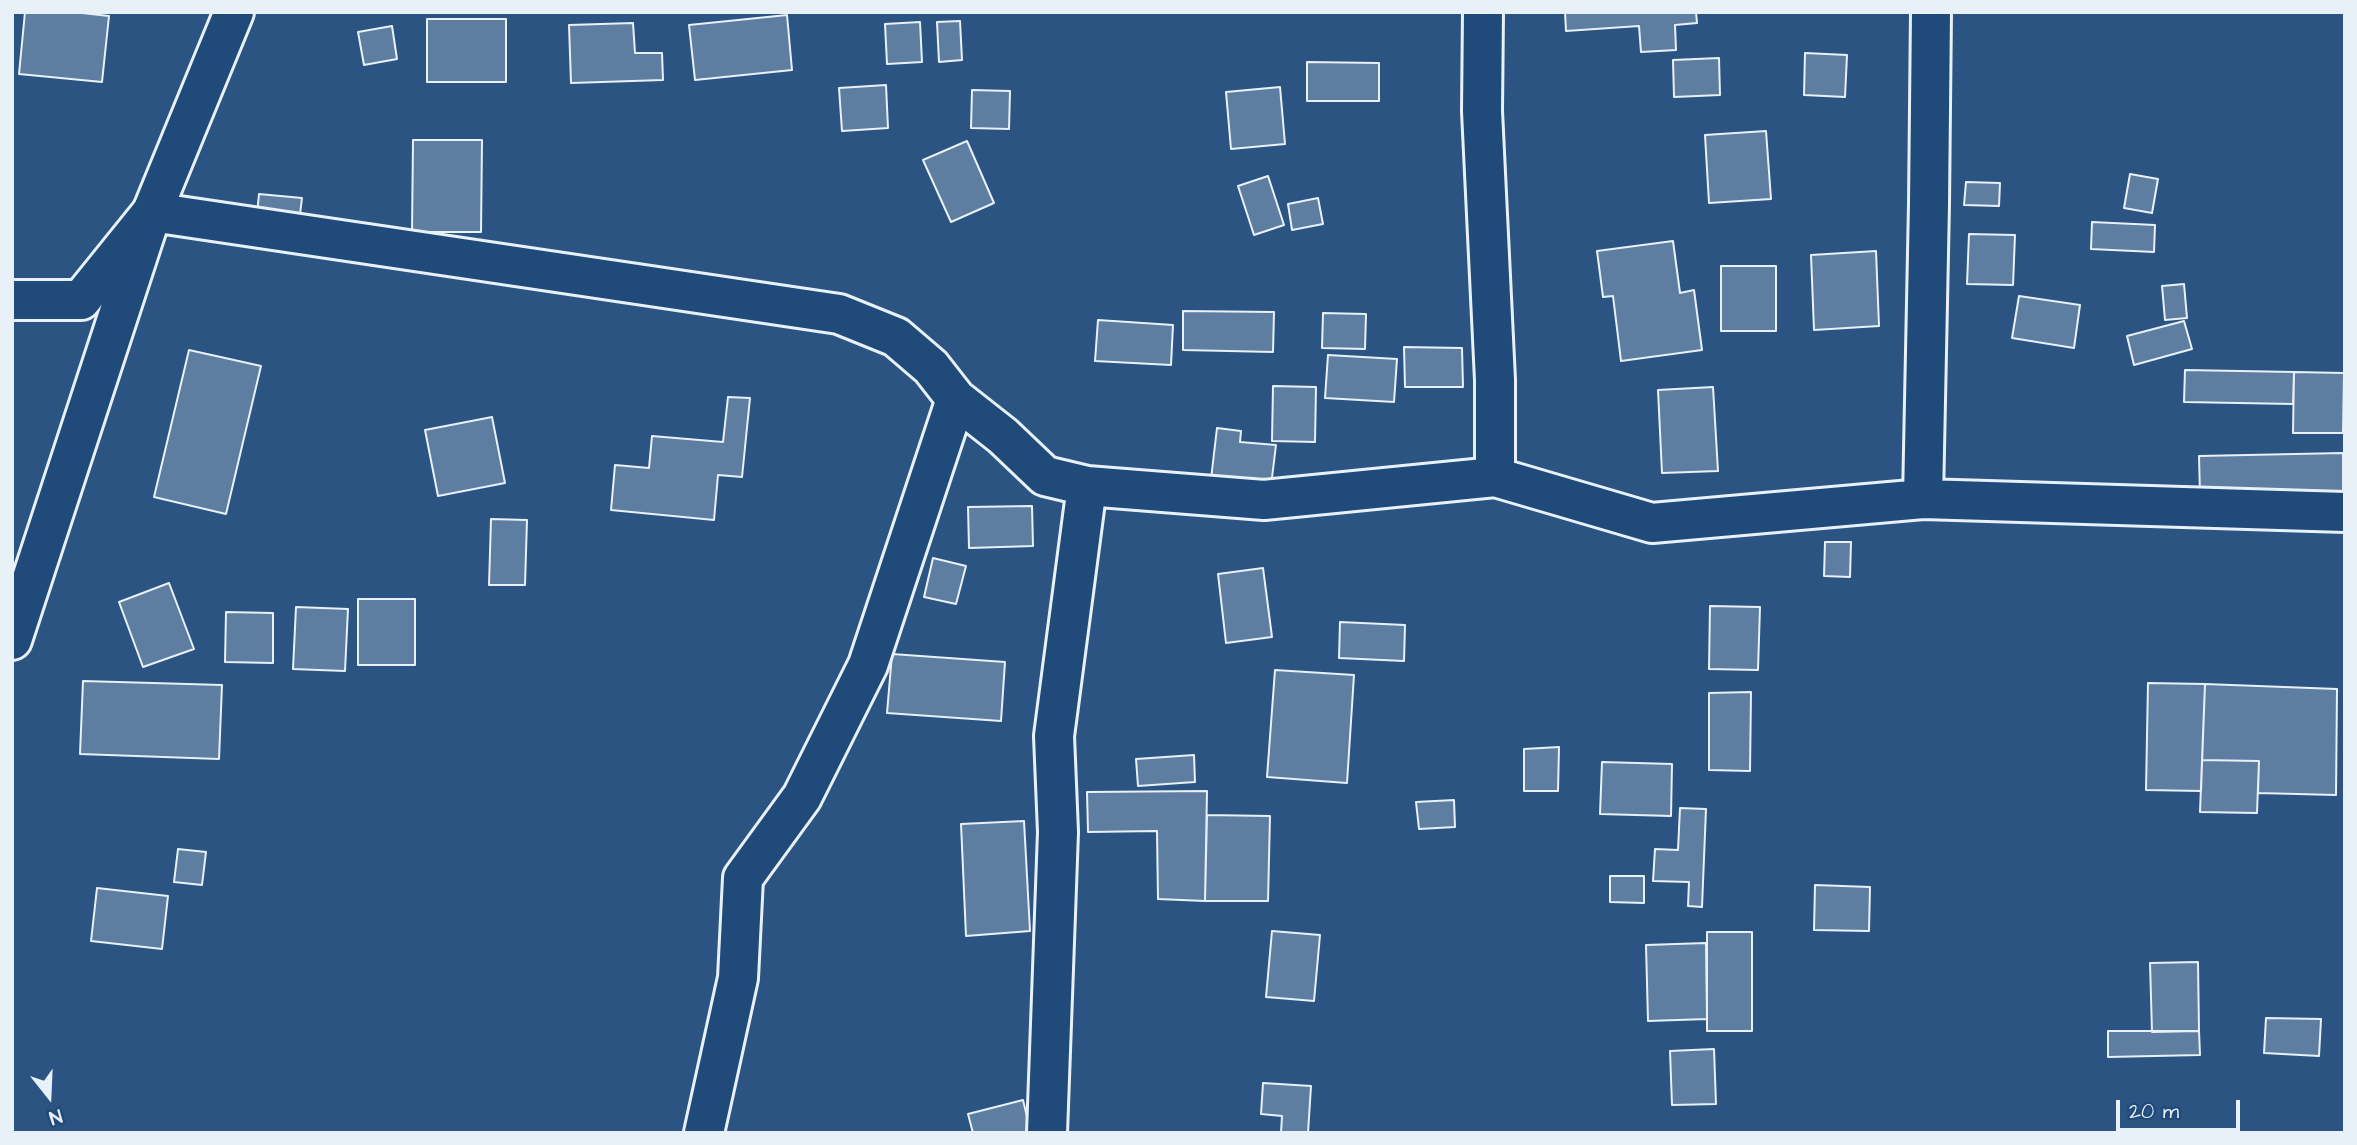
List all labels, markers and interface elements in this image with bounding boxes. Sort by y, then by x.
north arrow [14,1061,84,1131]
scale bar [2119,1086,2243,1130]
text: 20 m [2129,1097,2179,1126]
text: N [46,1102,65,1131]

